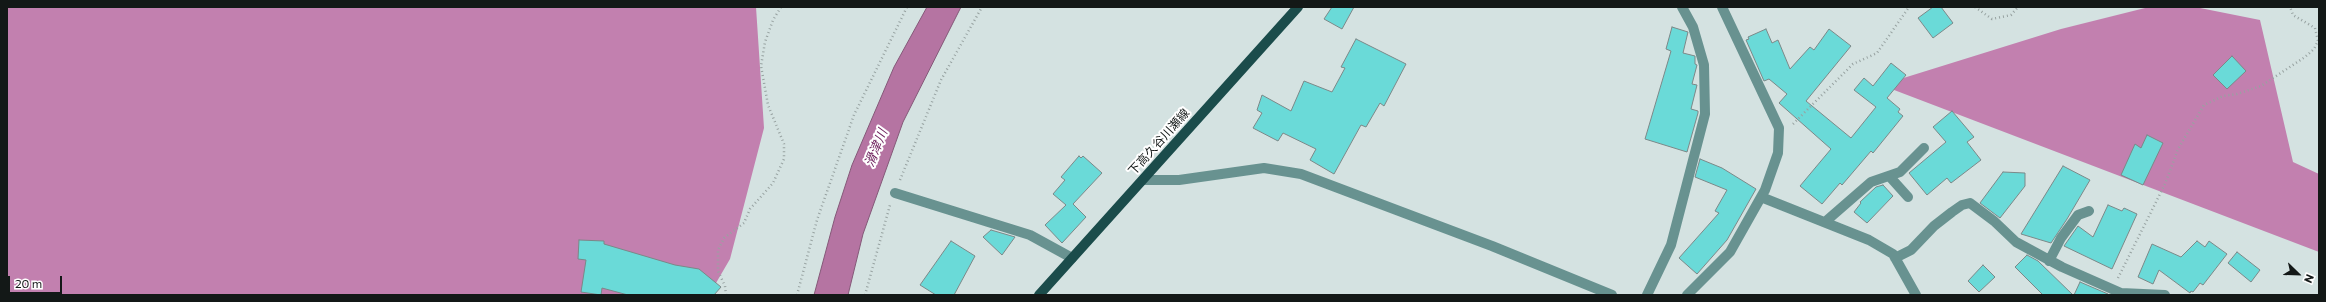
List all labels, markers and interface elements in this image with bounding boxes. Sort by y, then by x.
street label: 下高久谷川瀬線 [1126,106,1192,178]
water label: 滑津川 [861,127,891,169]
north arrow [2278,254,2318,294]
scale bar [10,268,64,294]
text: N [2302,273,2317,285]
text: 20 m [15,276,42,290]

